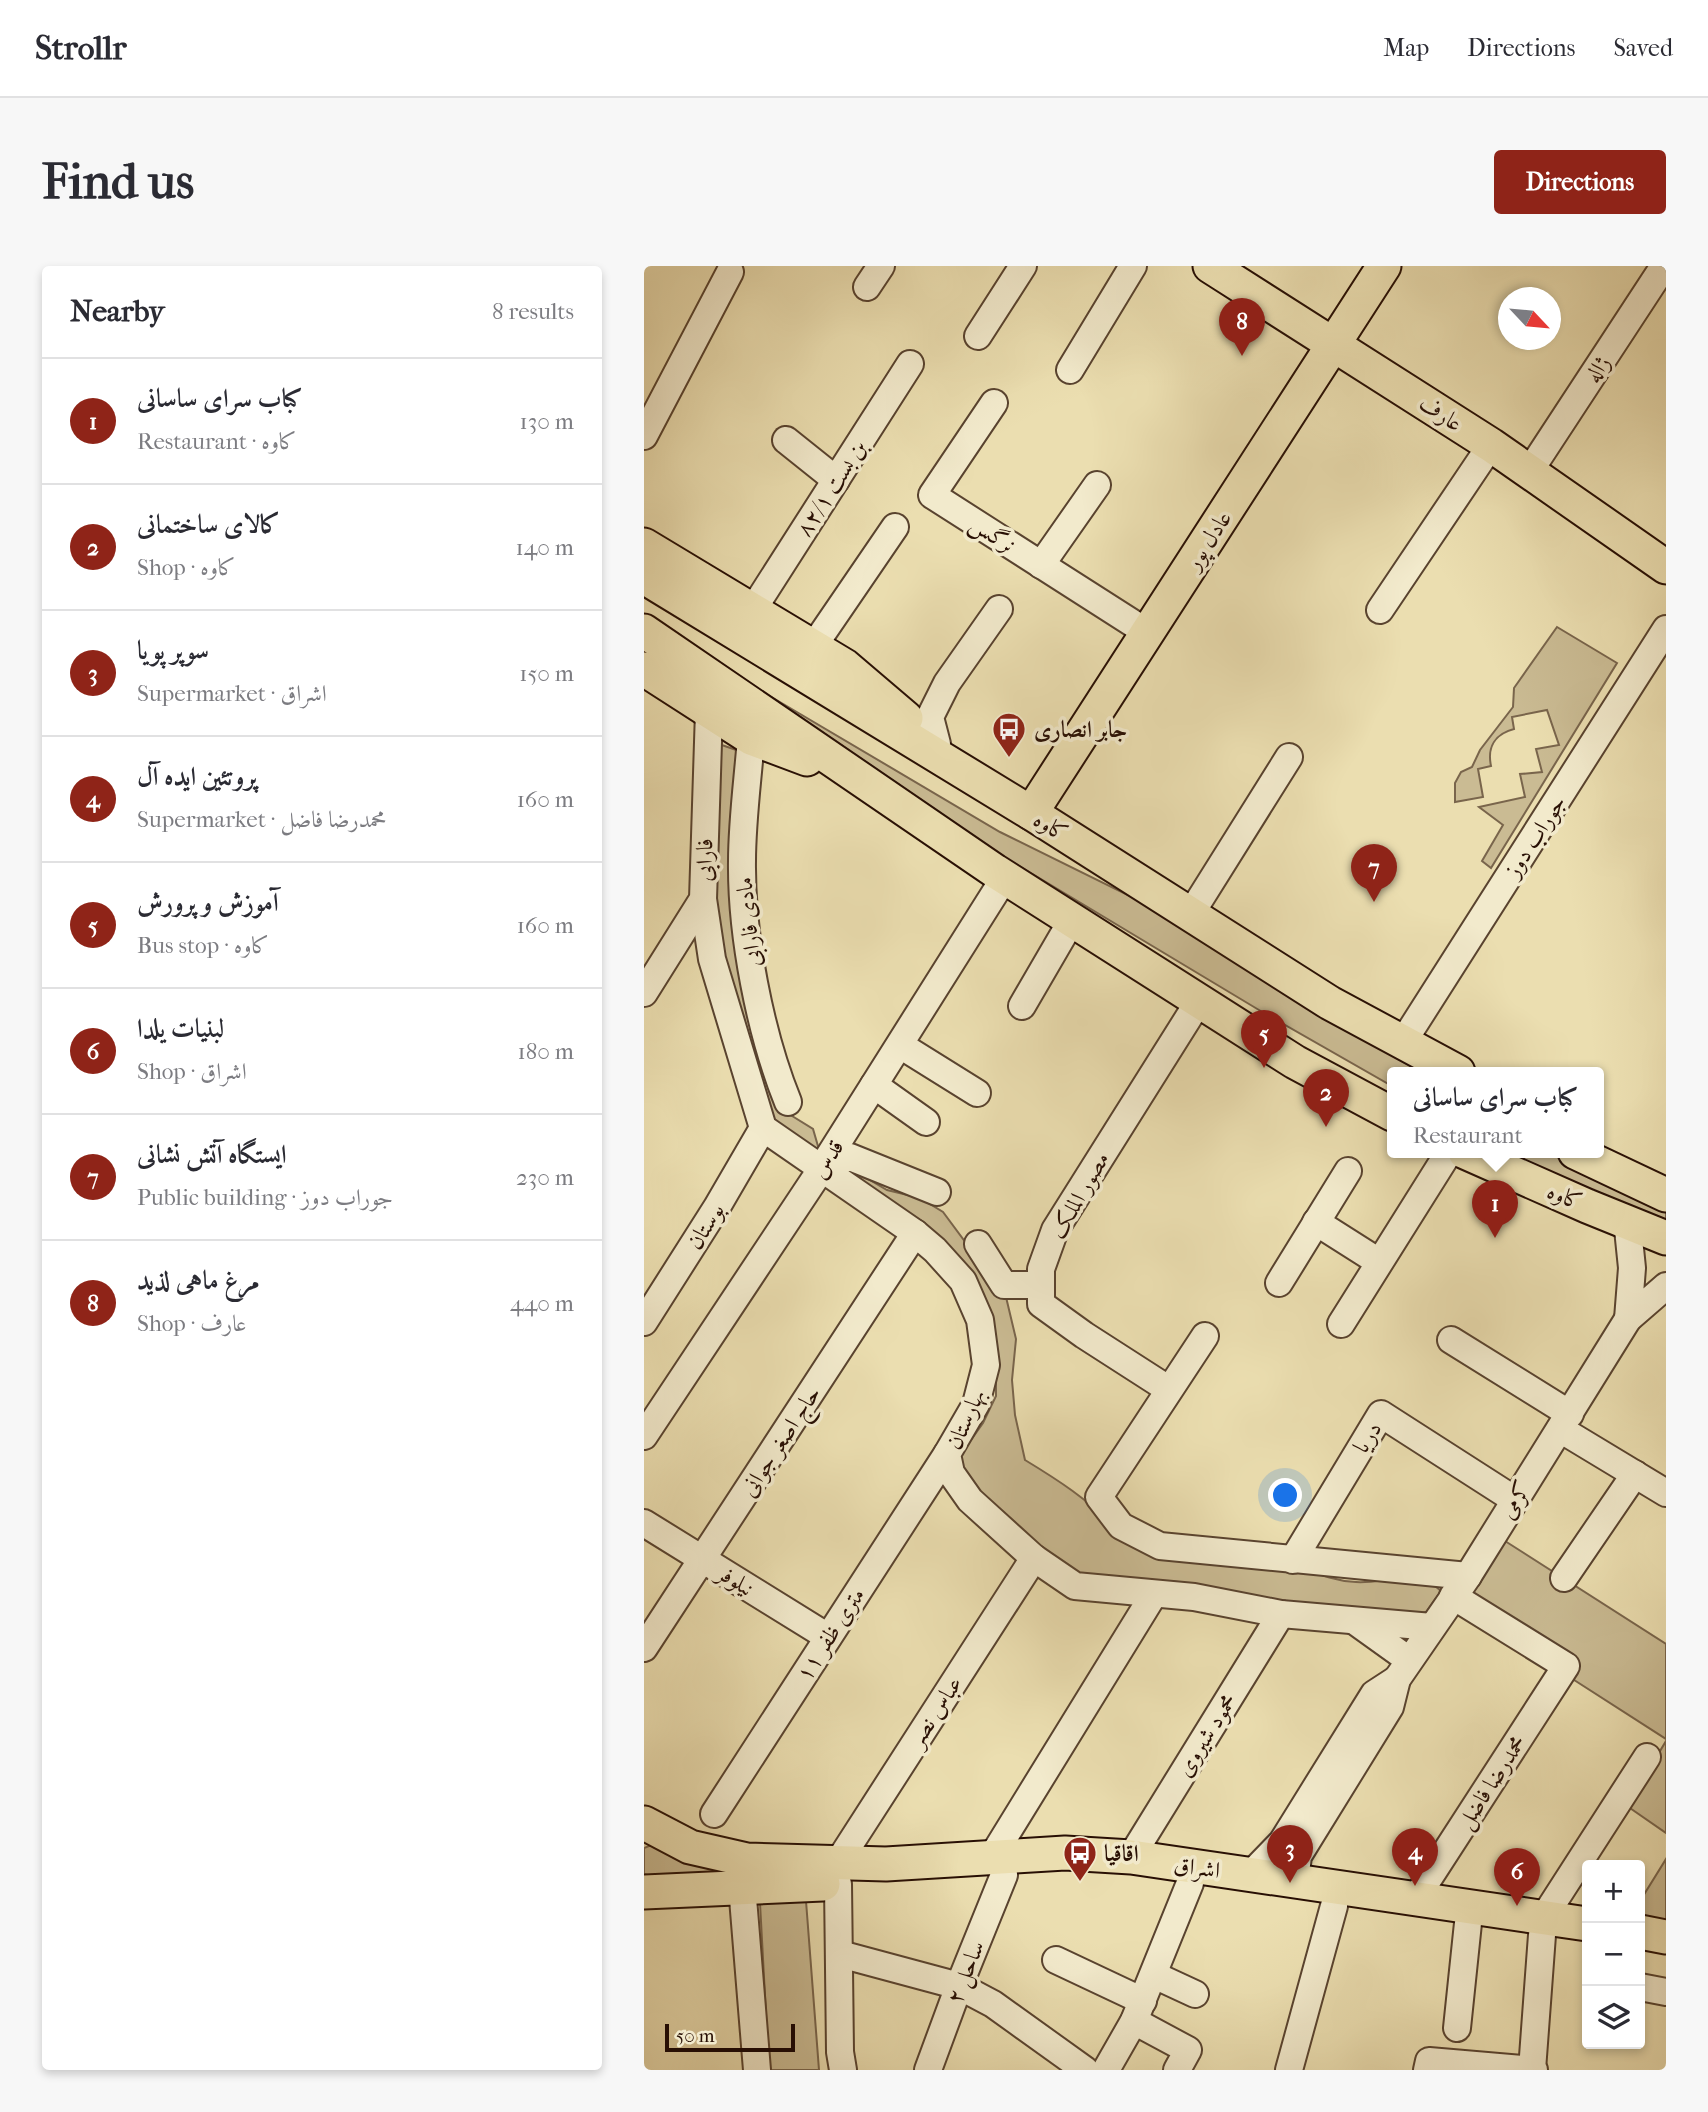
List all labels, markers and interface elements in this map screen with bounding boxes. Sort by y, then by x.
text: Strollr [35,29,126,68]
text: Map [1383,34,1429,62]
text: Directions [1467,34,1575,62]
text: Saved [1613,34,1673,62]
button: Directions [1494,150,1666,214]
text: Find us [42,153,194,211]
north arrow [1498,287,1561,350]
text: Nearby [70,294,165,329]
text: 8 results [492,298,574,325]
pin: 8 [1219,298,1265,356]
street label: ژاله [1579,351,1616,388]
text: کباب سرای ساسانی [137,383,302,414]
street label: عارف [1414,390,1467,437]
text: 1 [89,408,97,435]
text: 130 m [520,408,574,435]
text: Restaurant · کاوه [137,428,297,455]
street label: بن بست ۸۲/۱ [790,435,873,542]
street label: عادل پور [1178,506,1240,578]
text: کالای ساختمانی [137,509,280,540]
street label: نرگس [964,510,1021,561]
text: 2 [87,534,99,561]
text: 140 m [515,534,574,561]
text: Shop · کاوه [137,554,236,581]
text: سوپر پویا [137,635,209,666]
text: 3 [88,660,98,687]
text: 150 m [519,660,574,687]
text: Supermarket · اشراق [137,680,327,707]
bus stop icon: جابر انصاری [990,710,1028,759]
place label: جابر انصاری [1034,716,1127,743]
text: پروتئین ایده آل [137,761,257,792]
text: 4 [86,786,100,813]
text: 160 m [517,786,574,813]
street label: جوراب دوز [1498,790,1573,884]
text: Supermarket · محمدرضا فاضل [137,806,386,833]
street label: کاوه [1029,806,1073,847]
street label: فارابی [691,838,720,882]
pin: 7 [1351,844,1397,902]
street label: مادی فارابی [730,875,769,968]
text: آموزش و پرورش [137,887,279,918]
text: 5 [88,912,98,939]
text: 160 m [517,912,574,939]
text: Bus stop · کاوه [137,932,269,959]
pin: 5 [1241,1010,1287,1068]
text: لبنیات یلدا [137,1013,224,1044]
text: 6 [87,1038,99,1065]
text: 180 m [517,1038,574,1065]
text: Shop · اشراق [137,1058,247,1085]
popup [1387,1067,1604,1158]
pin: 2 [1303,1069,1349,1127]
text: کباب سرای ساسانی [1413,1082,1578,1113]
text: Restaurant [1413,1122,1523,1149]
street label: قدس [805,1135,850,1184]
text: ایستگاه آتش نشانی [137,1139,287,1170]
street label: مصور الملک [1044,1147,1116,1244]
text: 7 [87,1164,99,1191]
text: 230 m [516,1164,574,1191]
street label: کاوه [1543,1177,1586,1216]
pin: 1 [1472,1180,1518,1238]
text: Public building · جوراب دوز [137,1184,393,1211]
street label: بوستان [681,1198,731,1255]
text: مرغ ماهی لذید [137,1265,260,1296]
text: 8 [87,1290,99,1317]
text: 440 m [510,1290,574,1317]
text: Shop · عارف [137,1310,246,1337]
street label: حاج اصغر جوانی [735,1381,832,1505]
street label: بهارستان [940,1385,992,1454]
street label: دریا [1348,1417,1388,1459]
street label: کرمی [1494,1476,1537,1524]
your location [1268,1478,1302,1512]
street label: نیلوفر [710,1558,759,1603]
street label: ۱۱ متری ظفر [790,1583,871,1686]
street label: عباس نصر [902,1671,970,1754]
street label: محمود شیروی [1170,1689,1243,1782]
street label: محمدرضا فاضل [1451,1730,1534,1836]
pin: 3 [1267,1825,1313,1883]
pin: 4 [1392,1828,1438,1886]
bus stop icon: اقاقیا [1061,1834,1099,1883]
place label: اقاقیا [1104,1840,1139,1867]
pin: 6 [1494,1848,1540,1906]
street label: اشراق [1172,1851,1222,1886]
map controls [1582,1860,1645,2049]
button: + [1582,1860,1645,1923]
button: − [1582,1923,1645,1986]
street label: ساحل ۲ [941,1937,993,2009]
button: layers [1582,1986,1645,2049]
scale bar [665,2021,794,2053]
text: 50 m [676,2025,715,2047]

